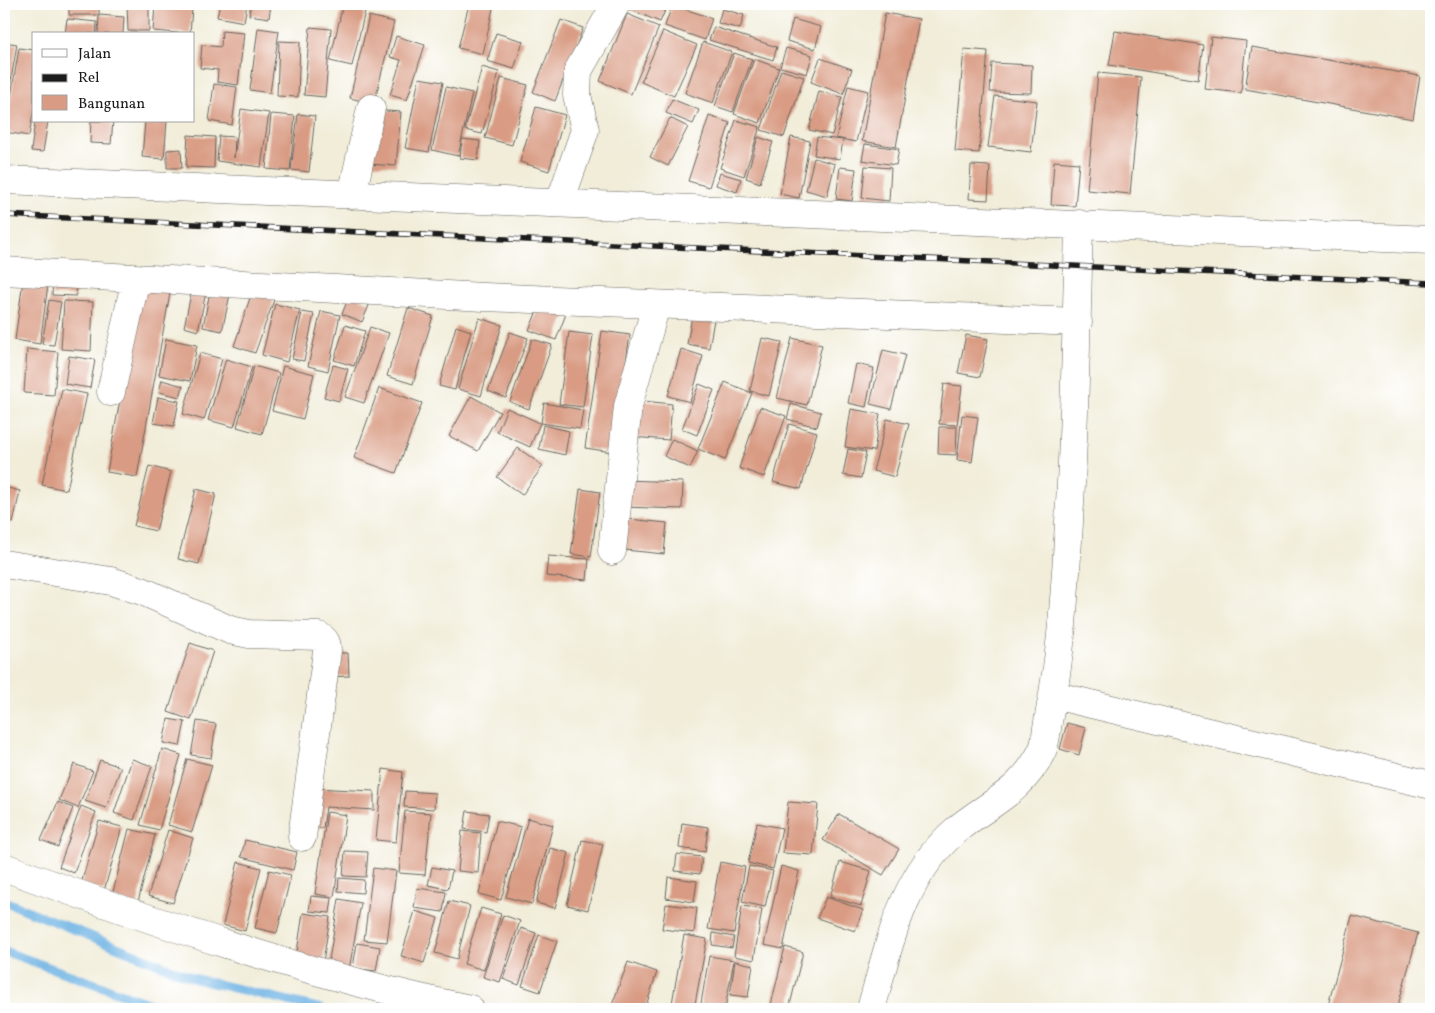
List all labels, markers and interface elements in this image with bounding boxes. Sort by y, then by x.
legend [32,32,195,122]
text: Jalan [78,44,111,65]
text: Rel [78,68,100,89]
text: Bangunan [78,94,145,115]

